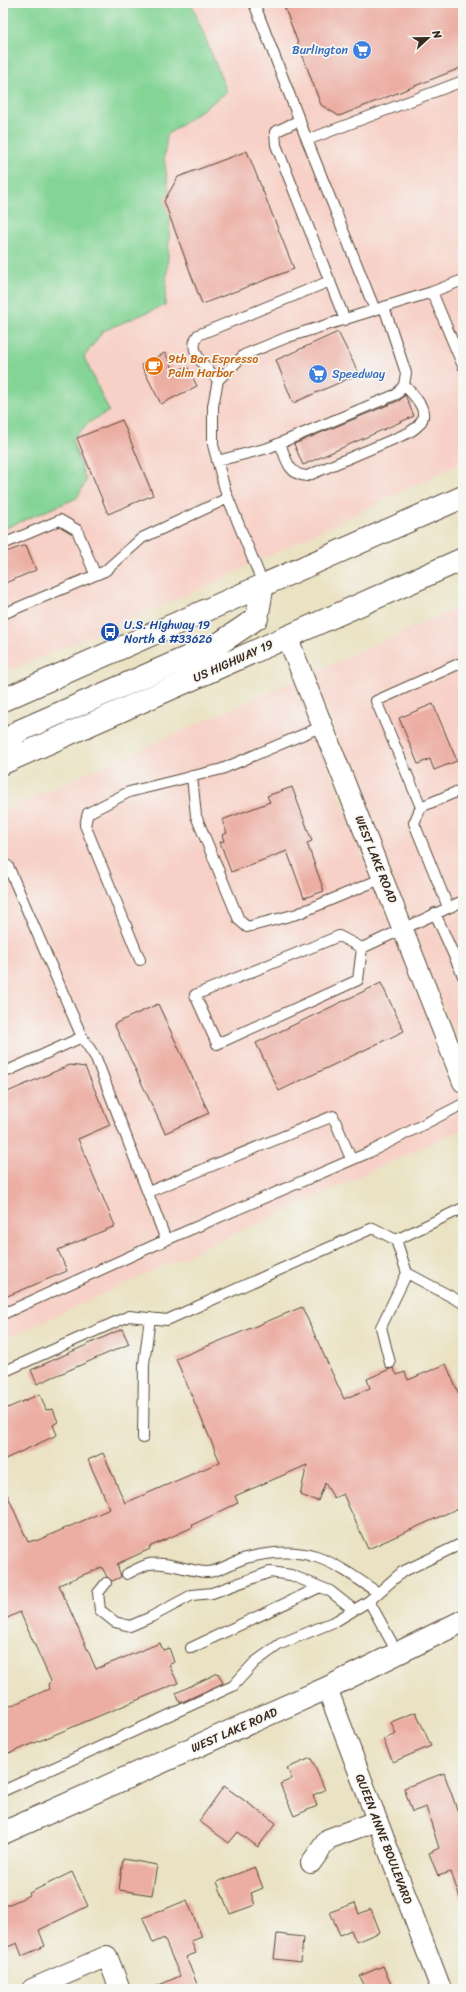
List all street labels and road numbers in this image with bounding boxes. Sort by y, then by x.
street label: US HIGHWAY 19 [189,633,277,689]
street label: WEST LAKE ROAD [348,812,404,907]
street label: WEST LAKE ROAD [187,1701,282,1759]
street label: QUEEN ANNE BOULEVARD [349,1771,419,1907]

